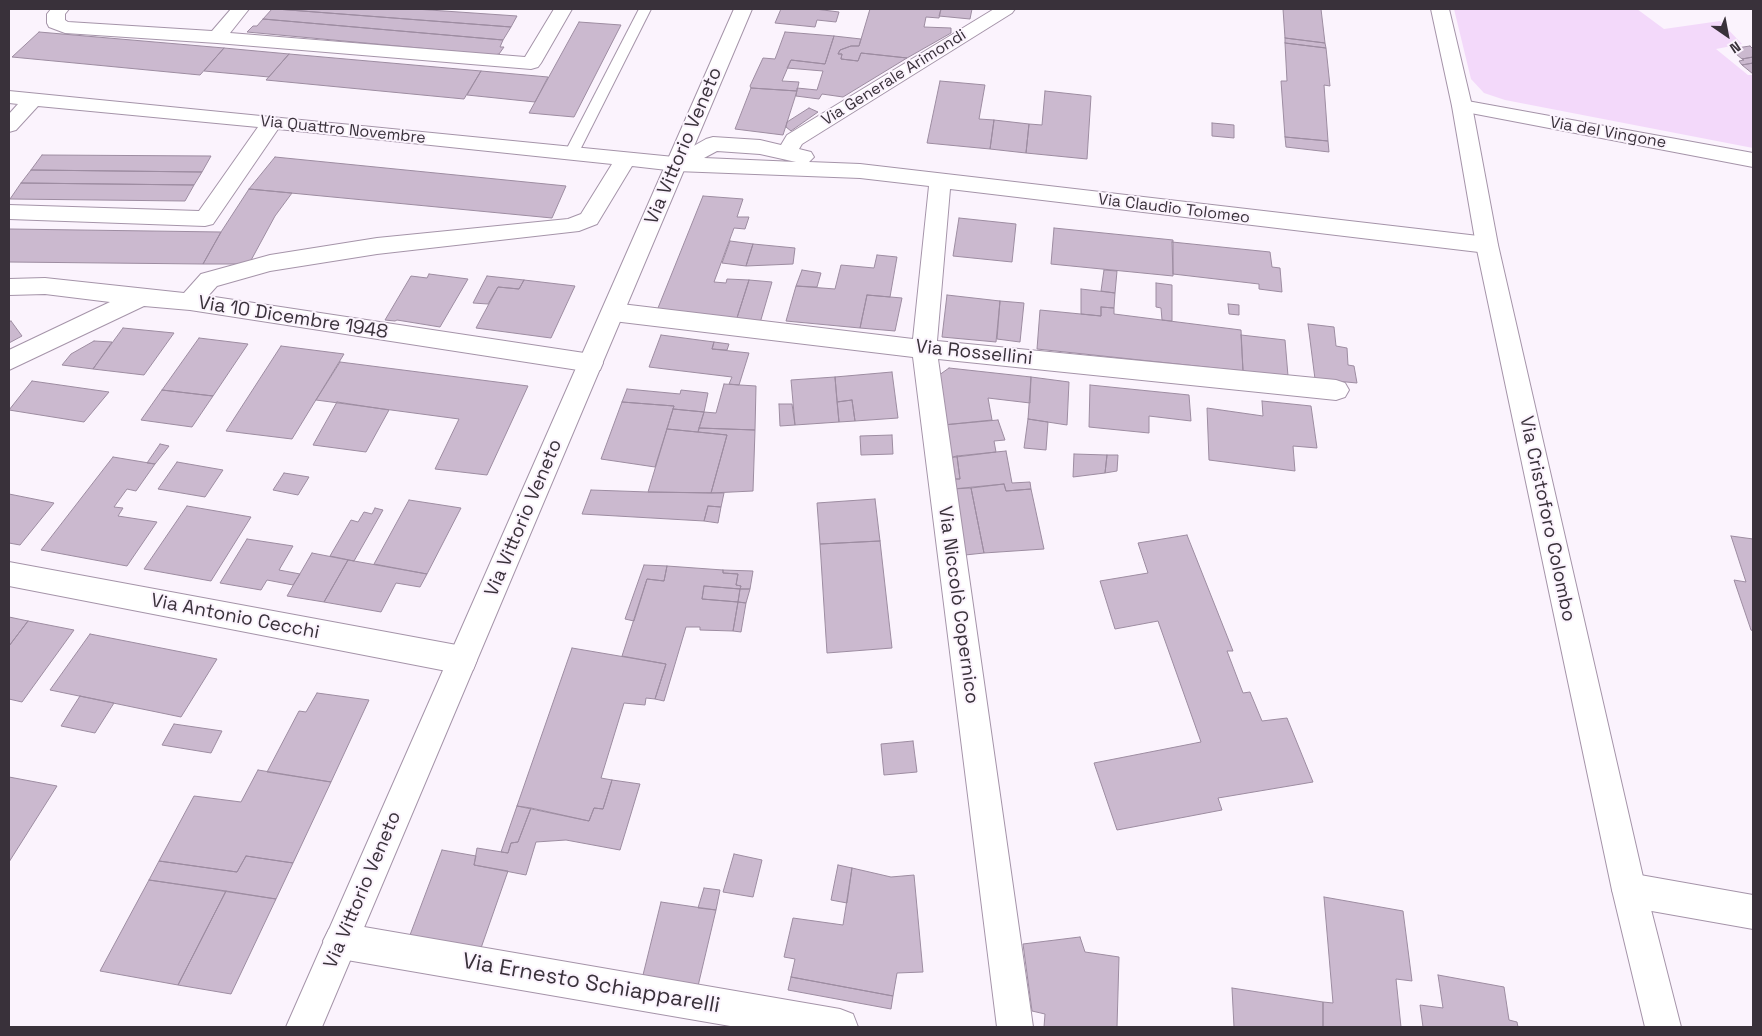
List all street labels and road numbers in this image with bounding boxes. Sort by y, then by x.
street label: Via Generale Arimondi [818,26,970,130]
street label: Via Vittorio Veneto [641,64,727,228]
street label: Via Quattro Novembre [259,112,427,148]
street label: Via del Vingone [1548,113,1668,153]
street label: Via Claudio Tolomeo [1097,190,1251,228]
street label: Via 10 Dicembre 1948 [196,292,390,344]
street label: Via Rossellini [914,336,1034,370]
street label: Via Cristoforo Colombo [1514,414,1580,624]
street label: Via Vittorio Veneto [481,436,567,600]
street label: Via Niccolò Copernico [933,505,983,705]
street label: Via Antonio Cecchi [149,589,321,645]
street label: Via Vittorio Veneto [320,808,406,972]
street label: Via Ernesto Schiapparelli [460,948,722,1020]

